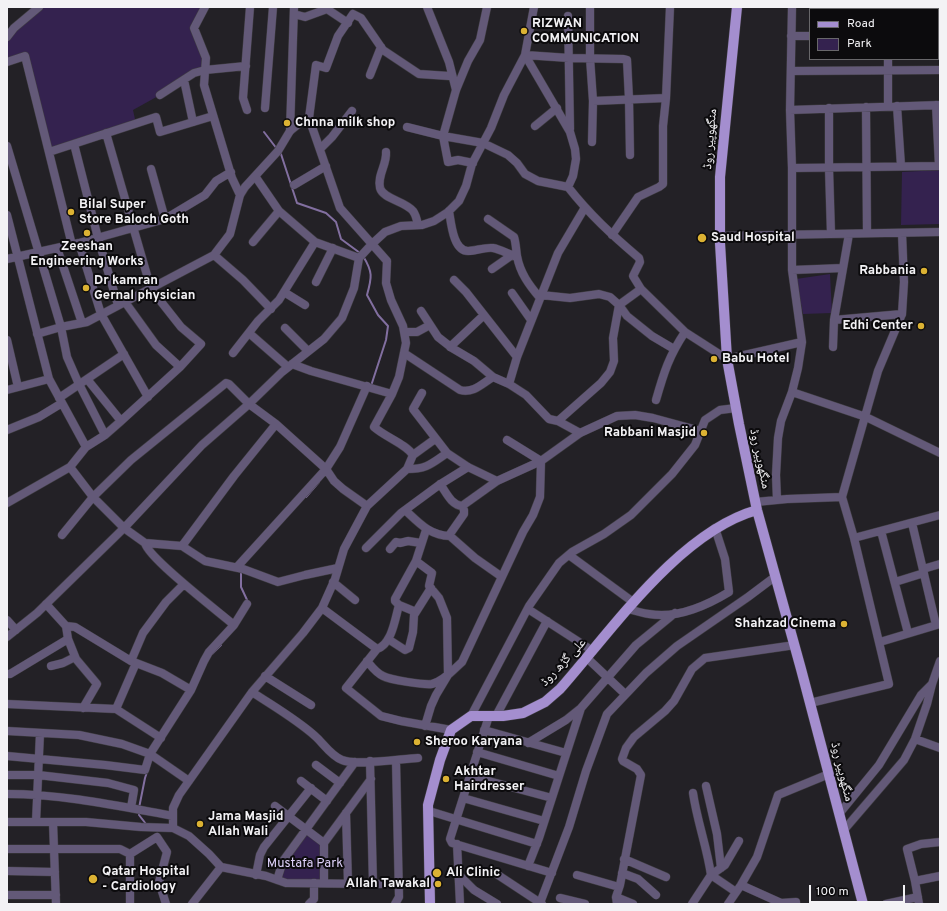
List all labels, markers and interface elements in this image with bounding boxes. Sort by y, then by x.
legend [809,8,939,60]
place label: RIZWAN COMMUNICATION [532,16,639,47]
text: Road [847,16,875,32]
marker: RIZWAN COMMUNICATION [519,26,529,36]
text: Park [847,36,872,52]
street label: منگھوپیر روڈ [701,108,721,170]
place label: Chnna milk shop [295,115,395,131]
marker: Chnna milk shop [282,118,292,128]
place label: Bilal Super Store Baloch Goth [79,197,189,228]
marker: Bilal Super Store Baloch Goth [66,207,76,217]
marker: Zeeshan Engineering Works [82,228,92,238]
place label: Saud Hospital [711,230,795,246]
marker: Saud Hospital [696,232,708,244]
place label: Zeeshan Engineering Works [30,239,144,270]
place label: Rabbania [859,263,916,279]
marker: Rabbania [919,266,929,276]
place label: Dr kamran Gernal physician [94,273,195,304]
marker: Dr kamran Gernal physician [81,283,91,293]
place label: Edhi Center [842,318,913,334]
marker: Edhi Center [916,321,926,331]
place label: Babu Hotel [722,351,789,367]
marker: Babu Hotel [709,354,719,364]
place label: Rabbani Masjid [604,425,696,441]
marker: Rabbani Masjid [699,428,709,438]
street label: منگھوپیر روڈ [745,428,773,490]
place label: Shahzad Cinema [735,616,836,632]
marker: Shahzad Cinema [839,619,849,629]
street label: علی گڑھ روڈ [538,636,590,690]
place label: Sheroo Karyana [425,734,522,750]
marker: Sheroo Karyana [412,737,422,747]
street label: منگھوپیر روڈ [826,741,856,803]
place label: Akhtar Hairdresser [454,764,524,795]
marker: Akhtar Hairdresser [441,774,451,784]
place label: Jama Masjid Allah Wali [208,809,284,840]
marker: Jama Masjid Allah Wali [195,819,205,829]
park label: Mustafa Park [267,856,343,872]
place label: Qatar Hospital - Cardiology [102,864,189,895]
place label: Ali Clinic [446,865,500,881]
marker: Ali Clinic [431,867,443,879]
marker: Qatar Hospital - Cardiology [87,873,99,885]
place label: Allah Tawakal [346,876,430,892]
scale bar [811,877,907,903]
marker: Allah Tawakal [433,879,443,889]
text: 100 m [816,884,849,900]

